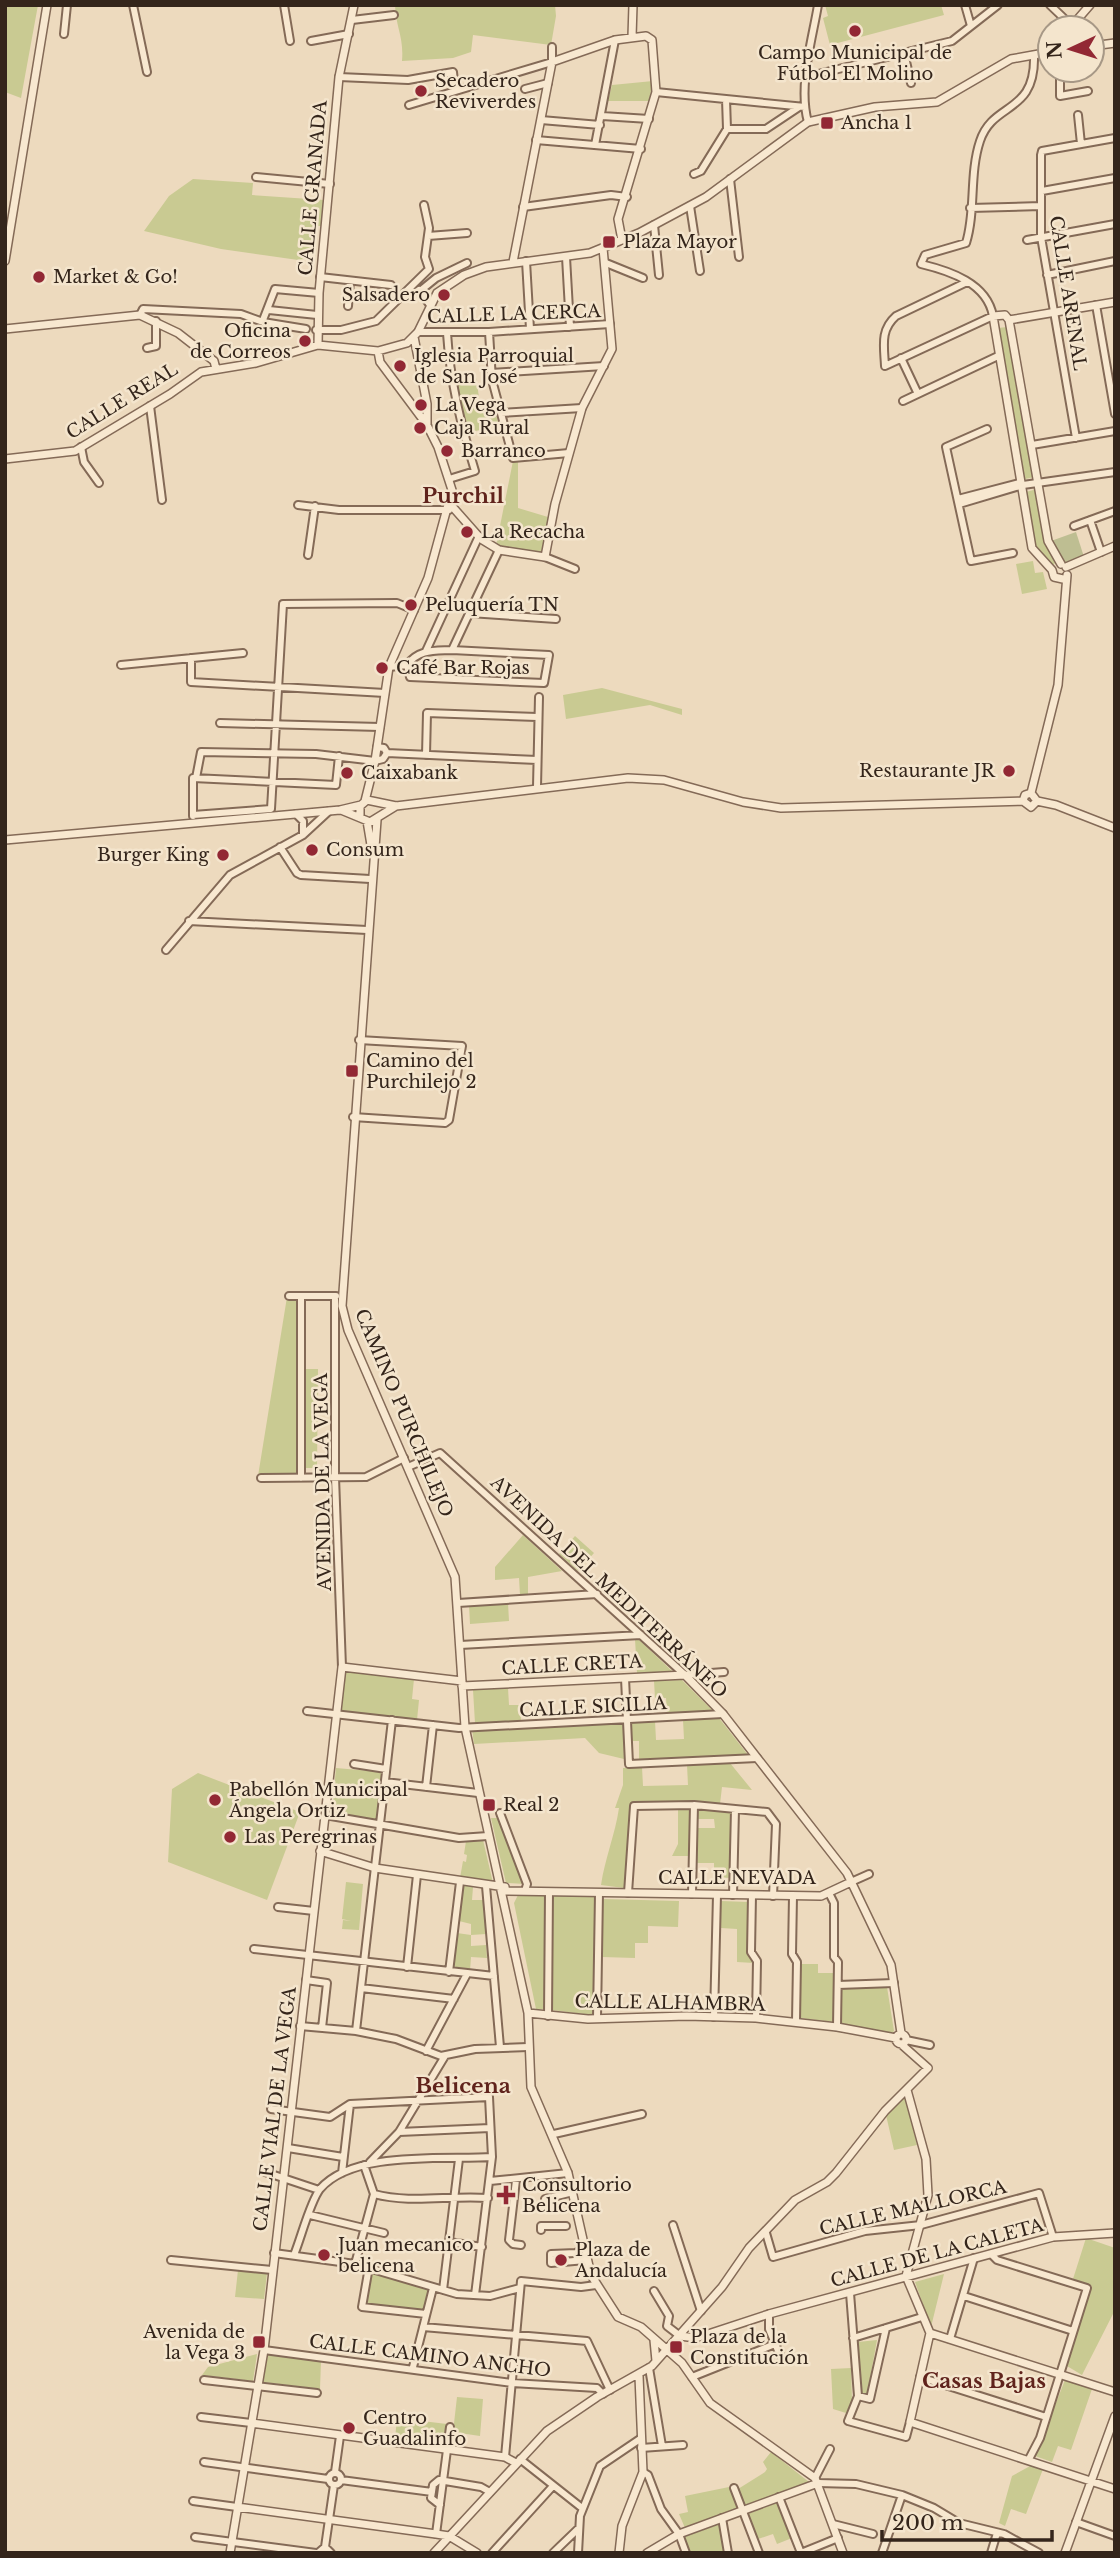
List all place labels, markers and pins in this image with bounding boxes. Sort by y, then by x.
marker: Campo Municipal de Fútbol El Molino [847,23,863,39]
place label: Campo Municipal de Fútbol El Molino [758,42,952,85]
place label: Secadero Reviverdes [435,70,536,113]
marker: Secadero Reviverdes [413,83,429,99]
place label: Ancha 1 [840,112,912,134]
marker: Ancha 1 [819,115,835,131]
place label: Plaza Mayor [623,231,737,253]
marker: Plaza Mayor [601,234,617,250]
place label: Market & Go! [53,266,178,288]
marker: Market & Go! [31,269,47,285]
place label: Salsadero [342,284,430,306]
marker: Salsadero [436,287,452,303]
place label: Oficina de Correos [190,320,291,363]
marker: Oficina de Correos [297,333,313,349]
place label: Iglesia Parroquial de San José [414,345,574,388]
marker: Iglesia Parroquial de San José [392,358,408,374]
place label: La Vega [435,394,506,416]
marker: La Vega [413,397,429,413]
place label: Caja Rural [434,417,530,439]
marker: Caja Rural [412,420,428,436]
place label: Barranco [461,440,546,462]
marker: Barranco [439,443,455,459]
place label: La Recacha [481,521,585,543]
marker: La Recacha [459,524,475,540]
place label: Peluquería TN [425,594,559,616]
marker: Peluquería TN [403,597,419,613]
place label: Café Bar Rojas [396,657,530,679]
marker: Café Bar Rojas [374,660,390,676]
place label: Restaurante JR [859,760,996,782]
place label: Caixabank [361,762,458,784]
marker: Restaurante JR [1001,763,1017,779]
marker: Caixabank [339,765,355,781]
place label: Consum [326,839,404,861]
marker: Consum [304,842,320,858]
place label: Burger King [97,844,209,866]
marker: Burger King [215,847,231,863]
place label: Camino del Purchilejo 2 [366,1050,477,1093]
marker: Camino del Purchilejo 2 [344,1063,360,1079]
place label: Pabellón Municipal Ángela Ortiz [228,1779,408,1822]
marker: Pabellón Municipal Ángela Ortiz [207,1792,223,1808]
place label: Real 2 [503,1794,559,1816]
marker: Real 2 [481,1797,497,1813]
place label: Las Peregrinas [244,1826,377,1848]
marker: Las Peregrinas [222,1829,238,1845]
place label: Consultorio Belicena [522,2174,632,2217]
marker: Consultorio Belicena [496,2185,516,2205]
place label: Juan mecanico belicena [336,2234,474,2277]
place label: Plaza de Andalucía [574,2239,667,2282]
marker: Juan mecanico belicena [316,2247,332,2263]
marker: Plaza de Andalucía [553,2252,569,2268]
place label: Avenida de la Vega 3 [142,2321,245,2364]
place label: Plaza de la Constitución [690,2326,809,2369]
marker: Avenida de la Vega 3 [251,2334,267,2350]
marker: Plaza de la Constitución [668,2339,684,2355]
place label: Centro Guadalinfo [363,2407,466,2450]
marker: Centro Guadalinfo [341,2420,357,2436]

